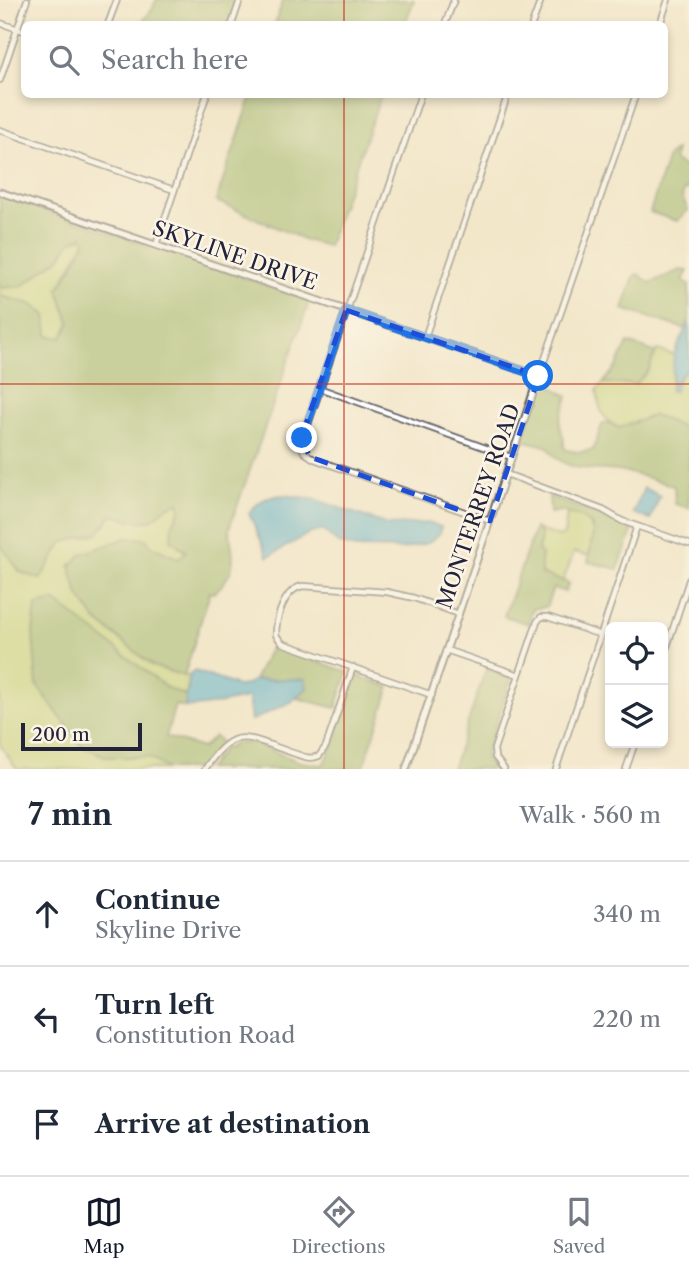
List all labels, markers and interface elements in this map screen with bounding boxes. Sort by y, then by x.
search box [21,21,668,98]
icon: search [45,41,83,79]
text: Search here [101,44,248,76]
street label: SKYLINE DRIVE [149,215,321,295]
route start [522,360,553,391]
street label: MONTERREY ROAD [431,400,525,612]
route end [286,422,317,453]
map controls [605,622,668,748]
button: locate [605,622,668,685]
button: layers [605,685,668,748]
scale bar [21,720,142,752]
text: 200 m [32,723,90,746]
text: 7 min [28,796,112,833]
text: Walk · 560 m [519,801,661,829]
text: Continue [95,884,220,916]
icon: ahead [28,895,66,933]
text: 340 m [593,900,661,928]
text: Skyline Drive [95,916,241,944]
text: Turn left [95,989,214,1021]
icon: left [28,1000,66,1038]
text: 220 m [592,1005,661,1033]
text: Constitution Road [95,1021,295,1049]
icon: arrive [28,1105,66,1143]
text: Arrive at destination [95,1108,370,1140]
tab: Map [84,1193,124,1258]
tab: Directions [292,1193,385,1258]
tab: Saved [553,1193,605,1258]

